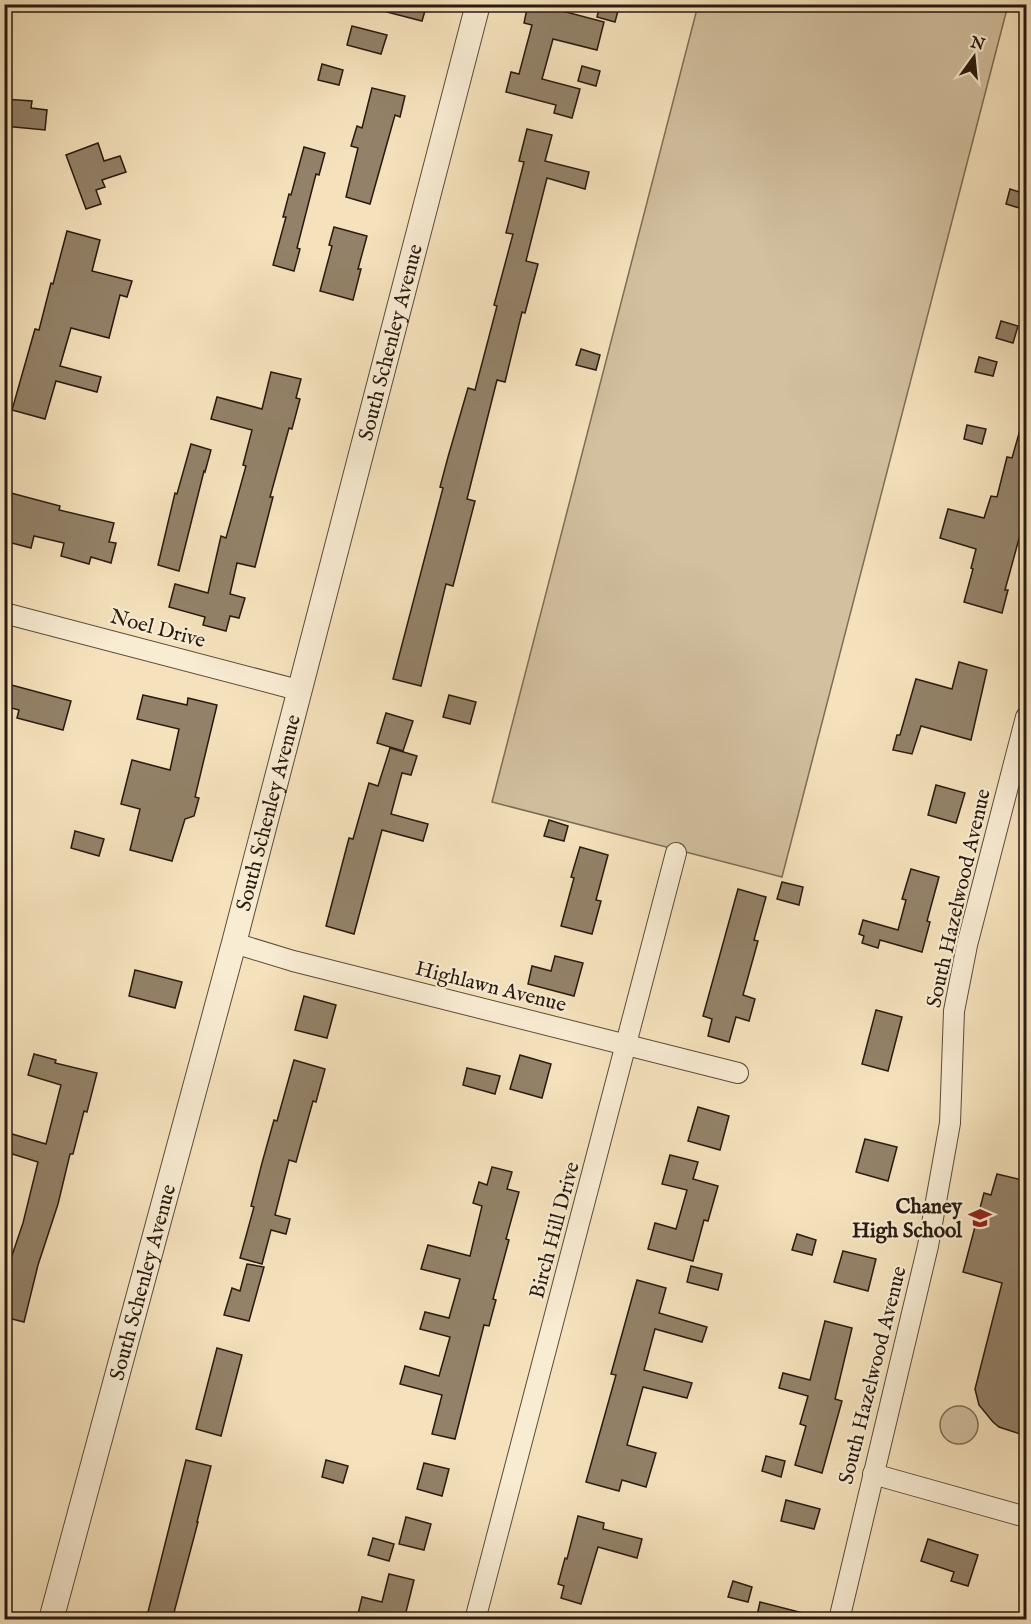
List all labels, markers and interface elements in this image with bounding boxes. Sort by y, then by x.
north arrow [944,27,1004,87]
text: N [967,33,987,56]
street label: South Schenley Avenue [353,241,430,444]
street label: Noel Drive [107,604,209,655]
street label: South Schenley Avenue [231,711,308,914]
street label: South Hazelwood Avenue [921,786,998,1010]
street label: Highlawn Avenue [412,956,569,1019]
street label: Birch Hill Drive [524,1159,587,1302]
street label: South Schenley Avenue [104,1181,183,1384]
place label: Chaney High School [852,1194,963,1245]
school or university icon: Chaney High School [967,1205,993,1231]
street label: South Hazelwood Avenue [833,1263,914,1487]

